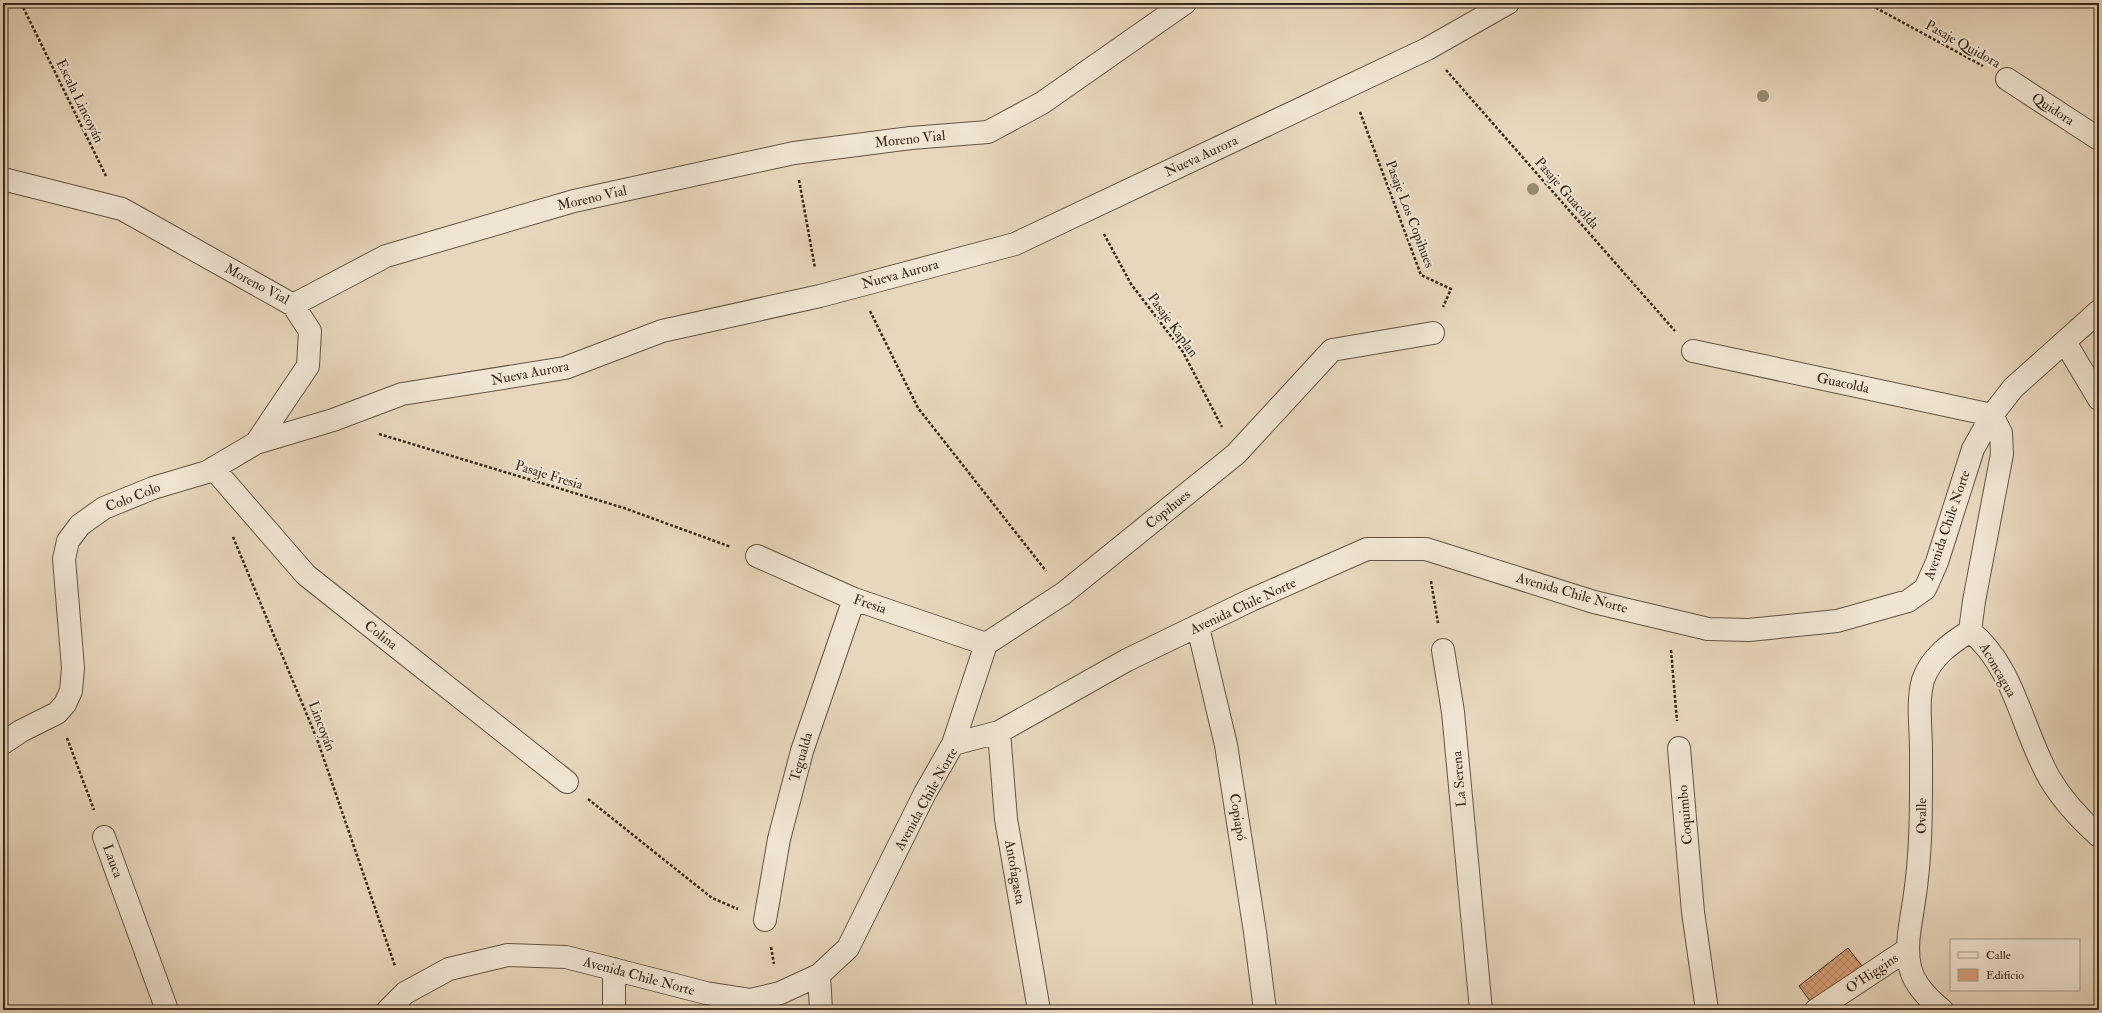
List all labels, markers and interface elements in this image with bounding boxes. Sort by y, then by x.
street label: Pasaje Quidora [1922,16,2004,72]
street label: Escala Lincoyán [52,56,108,146]
street label: Quidora [2029,89,2078,129]
street label: Moreno Vial [874,127,947,151]
street label: Nueva Aurora [1162,132,1241,180]
street label: Pasaje Guacolda [1531,154,1603,233]
street label: Pasaje Los Copihues [1381,158,1438,271]
street label: Moreno Vial [556,182,629,214]
street label: Nueva Aurora [860,256,941,292]
street label: Moreno Vial [222,260,293,308]
street label: Pasaje Kaplan [1143,290,1202,361]
street label: Nueva Aurora [490,357,571,389]
street label: Guacolda [1815,369,1871,397]
street label: Pasaje Fresia [513,457,585,493]
street label: Avenida Chile Norte [1920,468,1974,583]
street label: Colo Colo [103,479,163,515]
street label: Copihues [1142,486,1195,533]
street label: Avenida Chile Norte [1513,569,1630,617]
street label: Avenida Chile Norte [1186,574,1299,638]
street label: Fresia [851,590,889,618]
street label: Colina [361,617,401,653]
street label: Aconcagua [1975,639,2020,700]
street label: Lincoyán [304,698,339,754]
street label: Tegualda [786,730,816,784]
street label: Avenida Chile Norte [890,744,961,854]
street label: La Serena [1448,750,1470,808]
street label: Coquimbo [1674,784,1696,845]
street label: Copiapó [1225,792,1250,842]
street label: Ovalle [1913,798,1930,834]
street label: Antofagasta [1001,837,1029,906]
street label: Lauca [99,842,127,880]
legend [1950,939,2080,991]
text: Calle [1986,948,2011,963]
street label: O'Higgins [1843,949,1902,997]
street label: Avenida Chile Norte [580,953,697,999]
text: Edificio [1986,968,2024,983]

